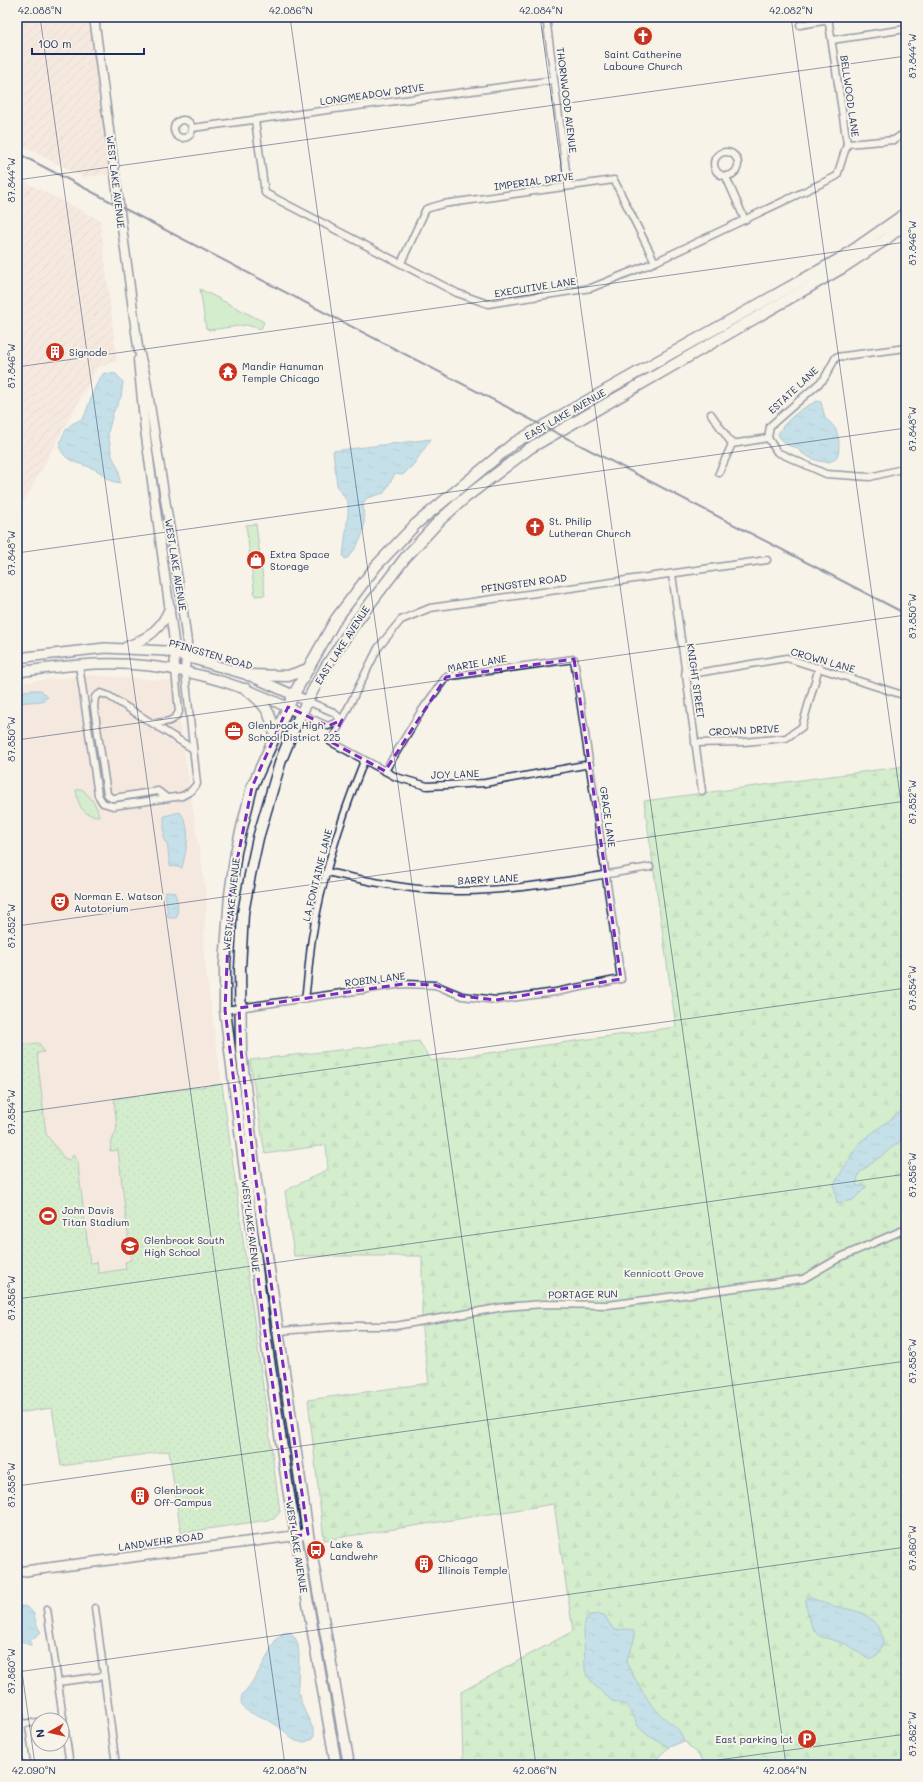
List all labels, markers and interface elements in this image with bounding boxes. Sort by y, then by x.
text: 42.088°N [18,3,62,17]
text: 42.086°N [269,3,313,17]
text: 42.084°N [519,3,563,17]
text: 42.082°N [769,3,813,17]
church icon: Saint Catherine Laboure Church [632,25,654,47]
scale bar [32,30,144,56]
text: 87.844°W [905,33,919,79]
text: 100 m [38,35,72,51]
street label: THORNWOOD AVENUE [554,46,580,154]
place label: Saint Catherine Laboure Church [604,47,683,73]
street label: BELLWOOD LANE [837,54,863,138]
street label: LONGMEADOW DRIVE [319,80,425,108]
street label: WEST LAKE AVENUE [103,135,129,229]
text: 87.844°W [4,157,18,203]
street label: IMPERIAL DRIVE [493,168,575,194]
text: 87.846°W [905,220,919,266]
street label: EXECUTIVE LANE [493,274,577,300]
building icon: Signode [44,341,66,363]
text: 87.846°W [4,343,18,389]
place label: Signode [69,345,108,359]
place label: Mandir Hanuman Temple Chicago [242,359,323,385]
temple icon: Mandir Hanuman Temple Chicago [217,361,239,383]
street label: ESTATE LANE [765,363,821,417]
street label: EAST LAKE AVENUE [522,385,608,443]
text: 87.848°W [905,406,919,452]
place label: St. Philip Lutheran Church [549,514,631,540]
church icon: St. Philip Lutheran Church [524,516,546,538]
street label: WEST LAKE AVENUE [162,518,190,613]
text: 87.848°W [4,530,18,576]
place label: Extra Space Storage [270,547,330,573]
shop icon: Extra Space Storage [245,549,267,571]
street label: PFINGSTEN ROAD [480,570,568,596]
text: 87.850°W [905,593,919,639]
street label: EAST LAKE AVENUE [311,603,373,687]
street label: PFINGSTEN ROAD [167,635,255,673]
street label: KNIGHT STREET [684,643,708,720]
street label: CROWN LANE [789,644,857,676]
street label: MARIE LANE [446,651,508,675]
text: 87.850°W [4,716,18,762]
place label: Glenbrook High School District 225 [248,718,341,744]
office icon: Glenbrook High School District 225 [223,720,245,742]
street label: CROWN DRIVE [708,721,780,739]
street label: JOY LANE [431,766,480,782]
text: 87.852°W [905,779,919,824]
street label: GRACE LANE [597,786,619,849]
street label: LA FONTAINE LANE [299,827,335,923]
street label: WEST LAKE AVENUE [219,857,243,951]
street label: BARRY LANE [457,870,519,888]
place label: Norman E. Watson Autotorium [74,889,163,915]
theatre icon: Norman E. Watson Autotorium [49,891,71,913]
text: 87.852°W [4,903,18,948]
text: 87.854°W [905,965,919,1010]
street label: ROBIN LANE [344,968,406,990]
text: 87.854°W [4,1089,18,1134]
text: 87.856°W [905,1152,919,1198]
street label: WEST LAKE AVENUE [238,1179,264,1273]
place label: John Davis Titan Stadium [62,1203,129,1229]
sports icon: John Davis Titan Stadium [37,1205,59,1227]
place label: Glenbrook South High School [144,1233,225,1259]
school or university icon: Glenbrook South High School [119,1235,141,1257]
park label: Kennicott Grove [624,1266,704,1280]
text: 87.856°W [4,1275,18,1321]
street label: PORTAGE RUN [548,1286,618,1302]
text: 87.858°W [905,1338,919,1384]
text: 87.858°W [4,1462,18,1508]
place label: Glenbrook Off-Campus [154,1483,212,1509]
building icon: Glenbrook Off-Campus [129,1485,151,1507]
street label: WEST LAKE AVENUE [283,1500,311,1595]
text: 87.860°W [905,1525,919,1571]
street label: LANDWEHR ROAD [118,1528,205,1554]
place label: Lake & Landwehr [330,1537,378,1563]
bus stop icon: Lake & Landwehr [305,1539,327,1561]
place label: Chicago Illinois Temple [438,1551,508,1577]
building icon: Chicago Illinois Temple [413,1553,435,1575]
text: 87.860°W [4,1648,18,1694]
text: 87.862°W [905,1711,919,1756]
north arrow [30,1712,70,1752]
text: N [32,1728,48,1739]
parking icon: East parking lot [796,1728,818,1750]
place label: East parking lot [715,1732,793,1746]
text: 42.090°N [12,1763,56,1777]
text: 42.088°N [263,1763,307,1777]
text: 42.086°N [513,1763,557,1777]
text: 42.084°N [763,1763,807,1777]

